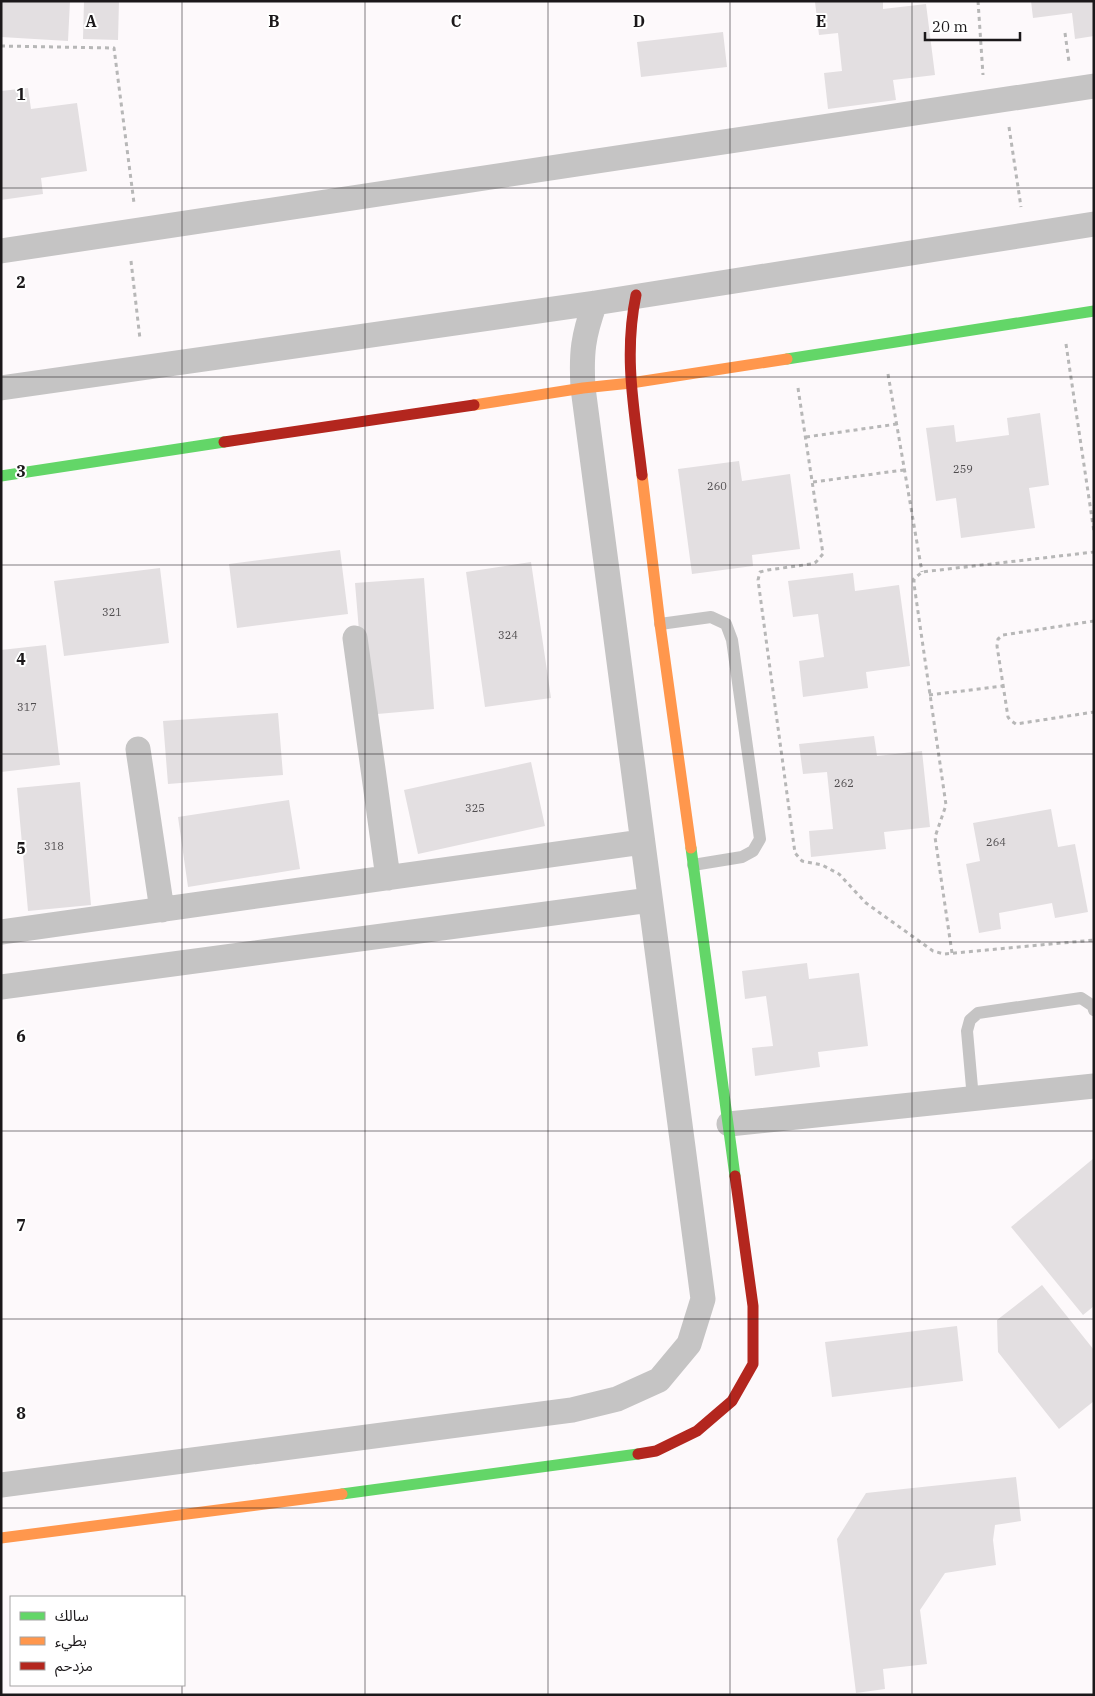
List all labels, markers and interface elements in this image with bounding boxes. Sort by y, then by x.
scale bar [925,10,1020,42]
text: A [85,11,97,31]
text: B [268,11,280,31]
text: C [451,11,461,31]
text: D [633,11,645,31]
text: E [816,11,826,31]
text: 20 m [932,17,968,36]
text: 1 [16,84,26,104]
text: 2 [16,272,26,292]
text: 3 [16,461,26,481]
house number: 259 [953,462,973,476]
house number: 260 [707,479,727,493]
house number: 321 [102,605,122,619]
house number: 324 [498,628,518,642]
text: 4 [16,649,26,669]
house number: 317 [17,700,37,714]
house number: 262 [834,776,854,790]
house number: 325 [465,801,485,815]
house number: 264 [986,835,1006,849]
text: 5 [16,838,26,858]
house number: 318 [44,839,64,853]
text: 6 [16,1026,26,1046]
text: 7 [16,1215,26,1235]
text: 8 [16,1403,26,1423]
legend [10,1596,185,1686]
text: سالك [55,1606,89,1625]
text: بطيء [55,1631,87,1652]
text: مزدحم [55,1656,93,1677]

